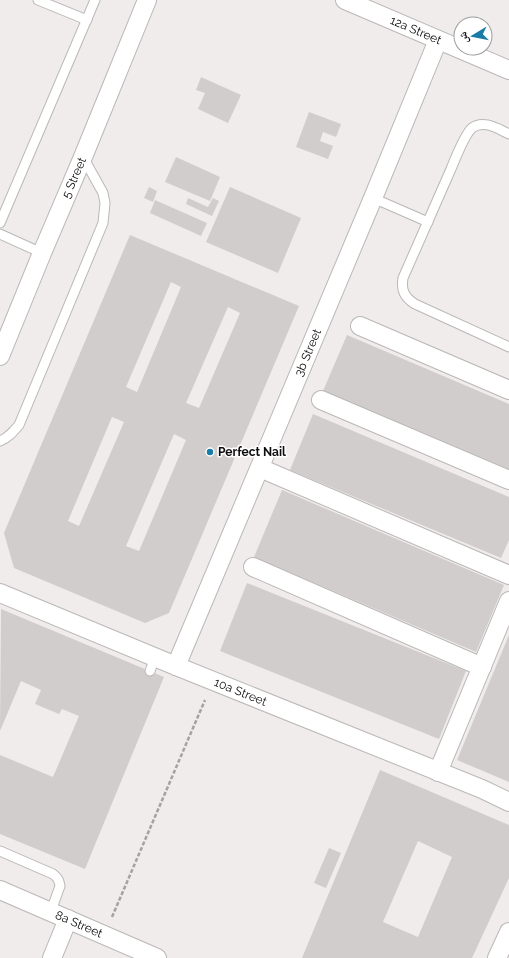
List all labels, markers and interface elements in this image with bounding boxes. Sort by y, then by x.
street label: 12a Street [388,13,444,47]
north arrow [453,16,493,56]
text: ش [456,30,472,45]
street label: 5 Street [59,155,89,200]
street label: 3b Street [292,327,324,378]
place label: Perfect Nail [218,445,286,459]
marker: Perfect Nail [205,447,215,457]
street label: 10a Street [212,675,269,709]
street label: 8a Street [53,908,105,941]

